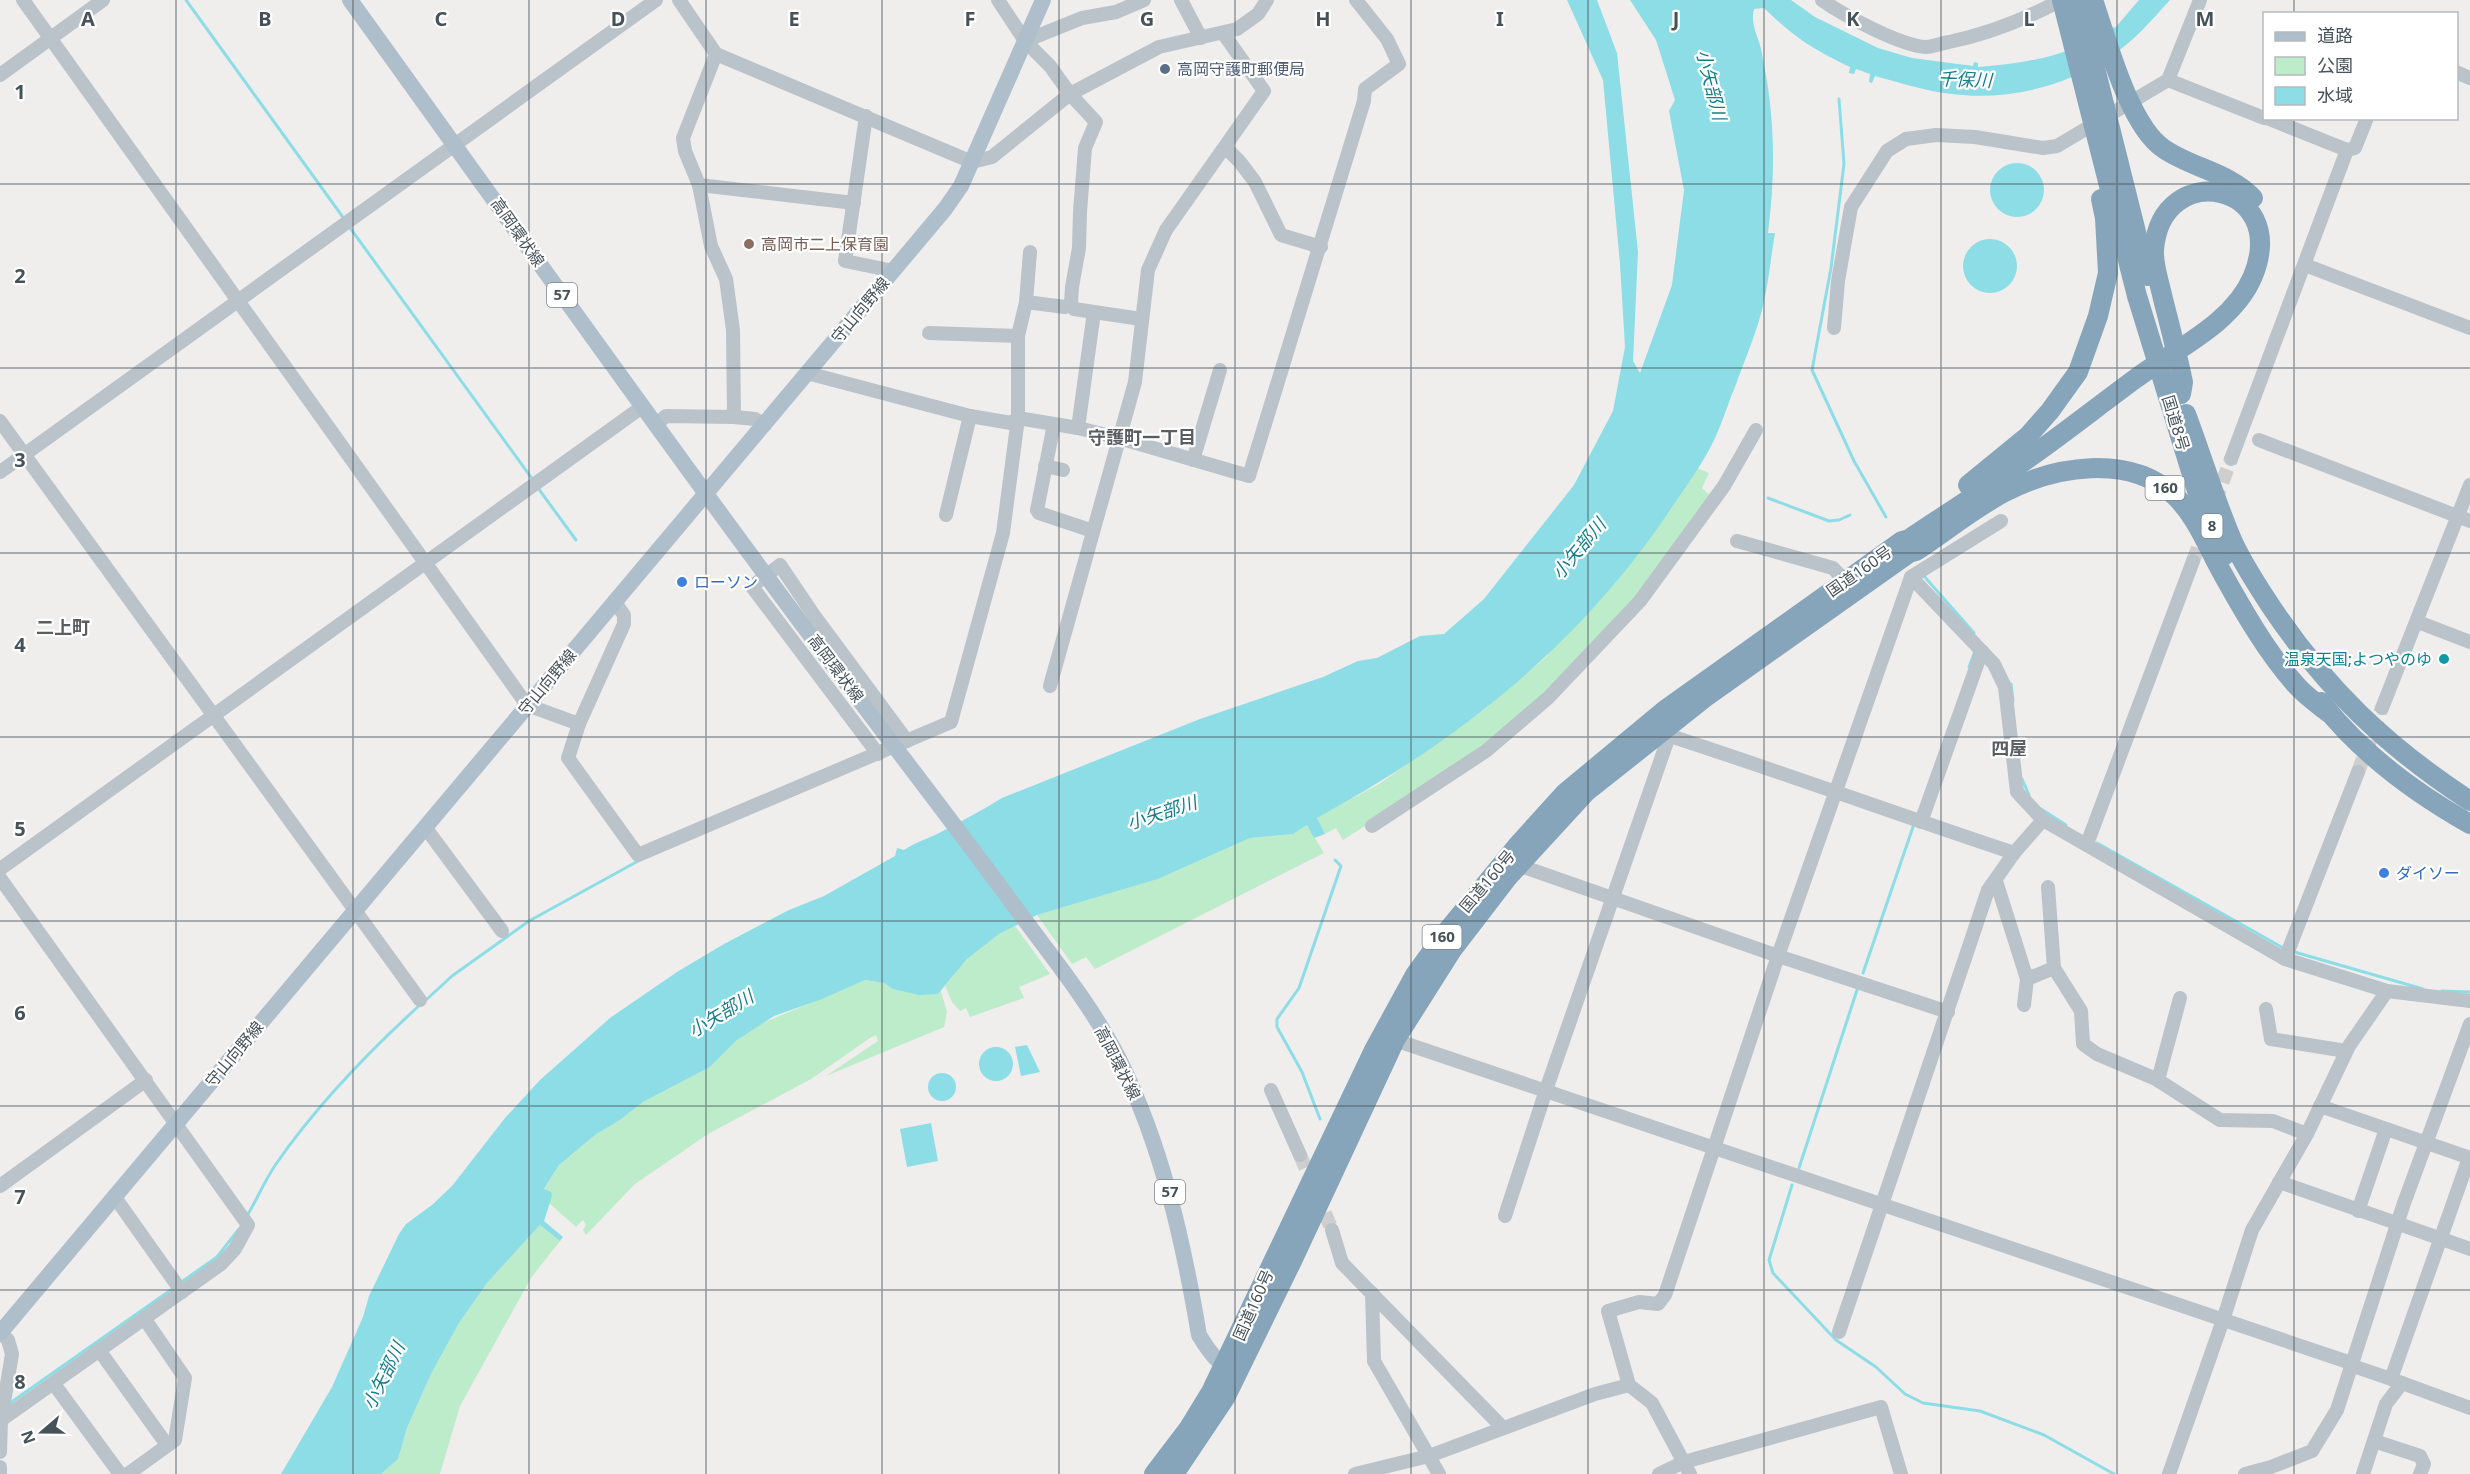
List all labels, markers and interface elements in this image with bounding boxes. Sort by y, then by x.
text: A [81,5,95,32]
text: B [258,5,272,32]
text: C [435,5,448,32]
text: D [611,5,625,32]
text: E [788,5,800,32]
text: F [965,5,975,32]
text: G [1140,5,1154,32]
text: H [1315,5,1331,32]
text: I [1496,5,1504,32]
text: J [1671,5,1679,32]
text: K [1846,5,1860,32]
text: L [2023,5,2035,32]
text: M [2196,5,2214,32]
legend [2263,12,2458,120]
text: 道路 [2317,23,2353,47]
water label: 小矢部川 [1692,47,1733,125]
text: 公園 [2317,53,2353,77]
place label: 高岡守護町郵便局 [1177,58,1305,80]
marker: 高岡守護町郵便局 [1158,62,1172,76]
water label: 千保川 [1938,66,1994,92]
text: 1 [14,78,26,105]
text: 水域 [2317,83,2353,107]
street label: 高岡環状線 [486,193,550,271]
place label: 高岡市二上保育園 [761,233,889,255]
marker: 高岡市二上保育園 [742,237,756,251]
text: 2 [14,262,26,289]
street label: 守山向野線 [826,272,894,348]
road number: 57 [547,283,577,307]
street label: 国道8号 [2157,392,2195,454]
district label: 守護町一丁目 [1088,425,1196,449]
text: 3 [14,446,26,473]
road number: 160 [2146,476,2184,500]
water label: 小矢部川 [1546,512,1612,584]
road number: 8 [2202,514,2222,538]
street label: 国道160号 [1822,540,1896,602]
place label: ローソン [694,571,758,593]
marker: ローソン [675,575,689,589]
district label: 二上町 [36,615,90,639]
street label: 高岡環状線 [803,629,869,707]
text: 4 [14,631,26,658]
street label: 守山向野線 [513,644,581,720]
place label: 温泉天国;よつやのゆ [2284,648,2432,670]
marker: 温泉天国;よつやのゆ [2437,652,2451,666]
district label: 四屋 [1991,736,2027,760]
water label: 小矢部川 [1124,789,1202,835]
text: 5 [14,815,26,842]
street label: 国道160号 [1454,845,1520,917]
place label: ダイソー [2396,862,2460,884]
marker: ダイソー [2377,866,2391,880]
road number: 160 [1422,925,1462,949]
water label: 小矢部川 [683,983,759,1042]
text: 6 [14,999,26,1026]
street label: 守山向野線 [200,1016,268,1092]
street label: 高岡環状線 [1090,1022,1146,1104]
road number: 57 [1155,1180,1185,1204]
text: 7 [14,1183,26,1210]
street label: 国道160号 [1228,1266,1278,1344]
water label: 小矢部川 [357,1336,411,1413]
text: 8 [14,1368,26,1395]
north arrow [12,1402,72,1462]
text: N [15,1427,40,1447]

